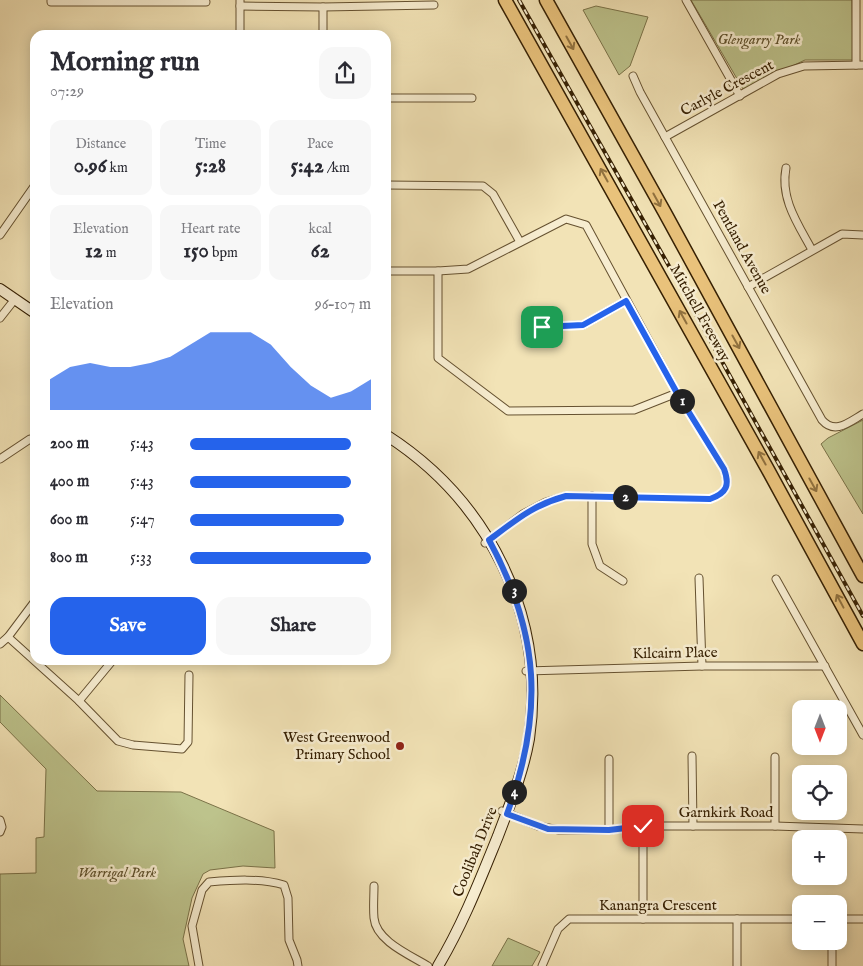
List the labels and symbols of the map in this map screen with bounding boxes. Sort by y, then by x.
park label: Glengarry Park [718,30,800,50]
one-way arrow [565,35,575,49]
street label: Carlyle Crescent [677,55,777,121]
one-way arrow [598,168,608,182]
one-way arrow [653,192,663,206]
street label: Pentland Avenue [708,197,776,297]
street label: Mitchell Freeway [665,261,735,365]
pin [521,306,563,348]
one-way arrow [677,310,687,324]
one-way arrow [731,335,741,349]
pin: 1 [670,388,694,414]
one-way arrow [757,451,767,466]
one-way arrow [809,477,819,492]
pin: 2 [612,484,638,510]
pin: 3 [502,578,526,604]
one-way arrow [835,594,844,609]
street label: Kilcairn Place [632,643,718,663]
north arrow [792,700,848,755]
place label: West Greenwood Primary School [283,728,391,764]
marker: West Greenwood Primary School [394,740,406,752]
pin: 4 [502,780,526,804]
street label: Garnkirk Road [679,803,774,822]
street label: Coolibah Drive [448,804,502,900]
pin [622,805,664,847]
park label: Warrigal Park [78,863,156,883]
street label: Kanangra Crescent [599,896,717,915]

